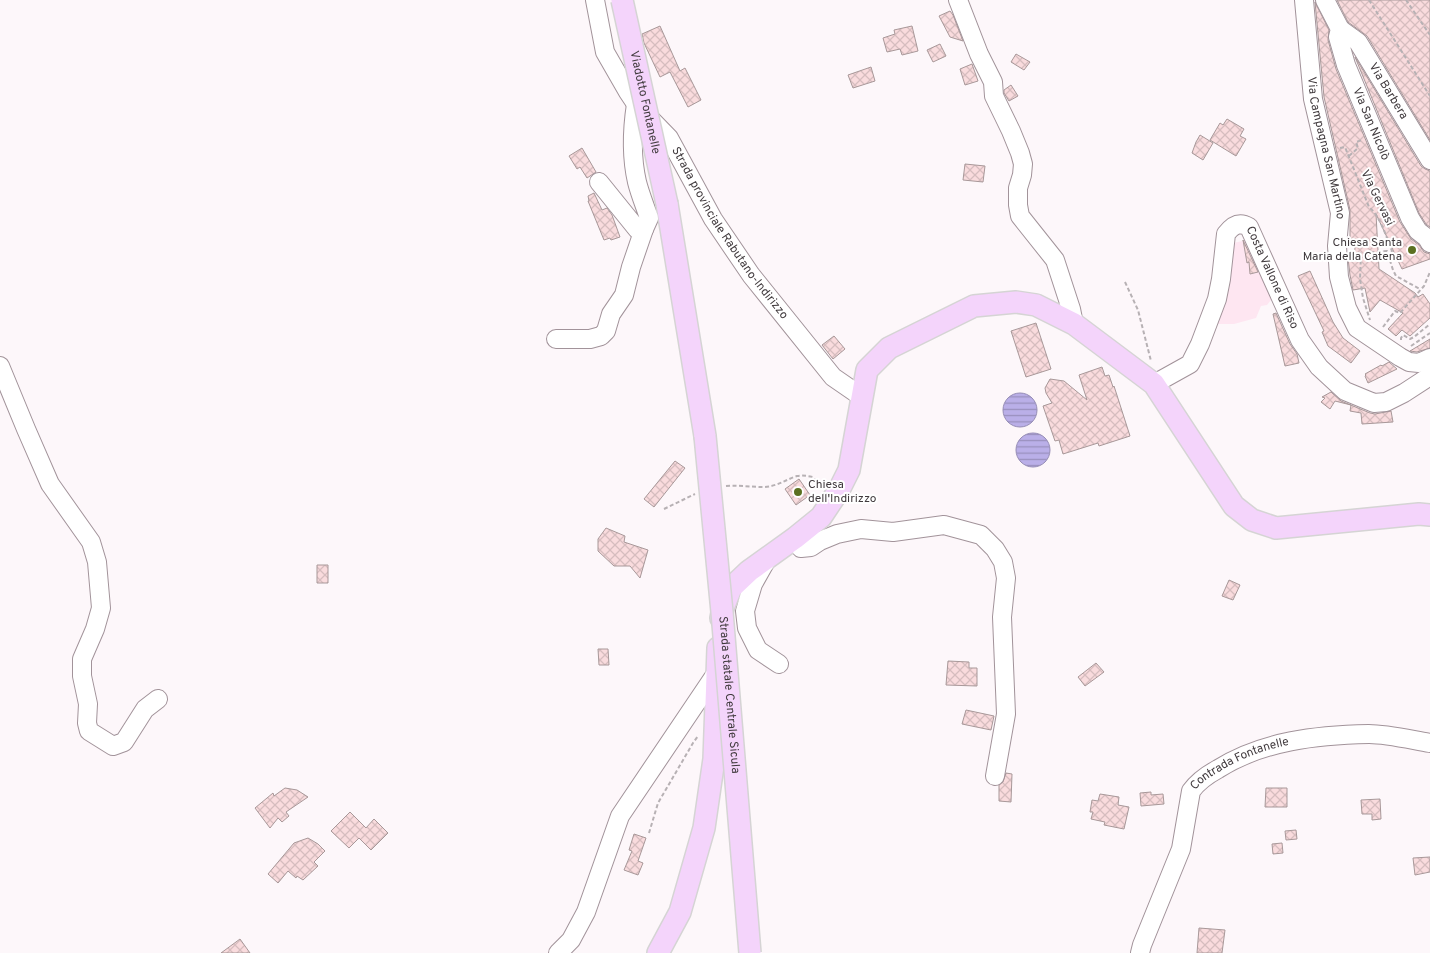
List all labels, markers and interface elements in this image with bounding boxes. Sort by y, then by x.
street label: Viadotto Fontanelle [625,49,664,156]
street label: Via Barbera [1365,60,1411,123]
street label: Via Campagna San Martino [1303,76,1348,220]
street label: Via San Nicolò [1348,85,1393,163]
street label: Strada provinciale Rabutano-Indirizzo [667,144,792,323]
street label: Via Gervasi [1357,167,1397,229]
street label: Costa Vallone di Riso [1242,224,1302,332]
place label: Chiesa Santa Maria della Catena [1303,235,1402,265]
marker: Chiesa Santa Maria della Catena [1406,244,1418,256]
place label: Chiesa dell'Indirizzo [808,477,877,507]
marker: Chiesa dell'Indirizzo [792,486,804,498]
street label: Strada statale Centrale Sicula [714,616,743,774]
street label: Contrada Fontanelle [1187,734,1290,794]

